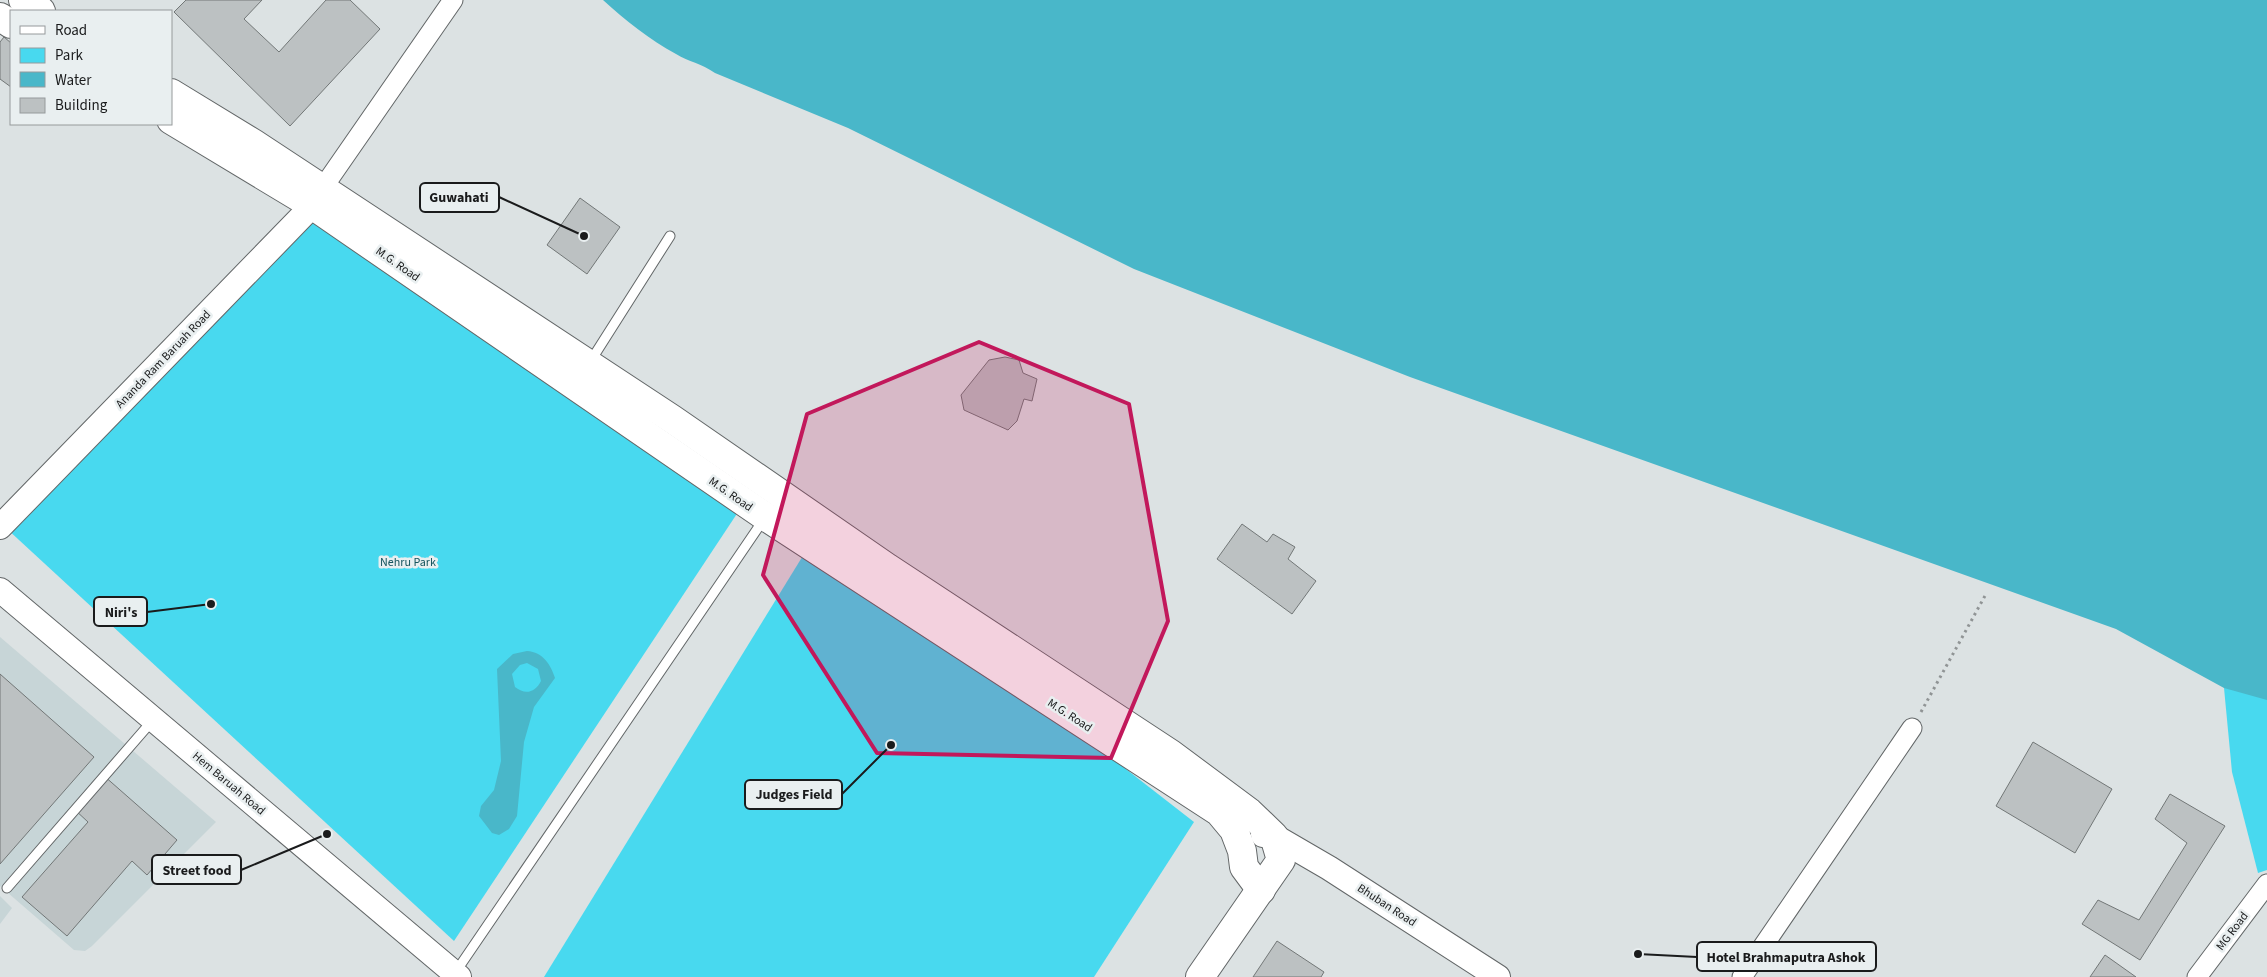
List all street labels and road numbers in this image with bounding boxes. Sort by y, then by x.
street label: M.G. Road [372,243,423,286]
street label: Ananda Ram Baruah Road [112,307,215,412]
street label: M.G. Road [705,473,756,516]
street label: M.G. Road [1044,695,1095,736]
street label: Hem Baruah Road [188,748,269,819]
street label: Bhuban Road [1354,880,1420,931]
street label: MG Road [2212,908,2253,954]

